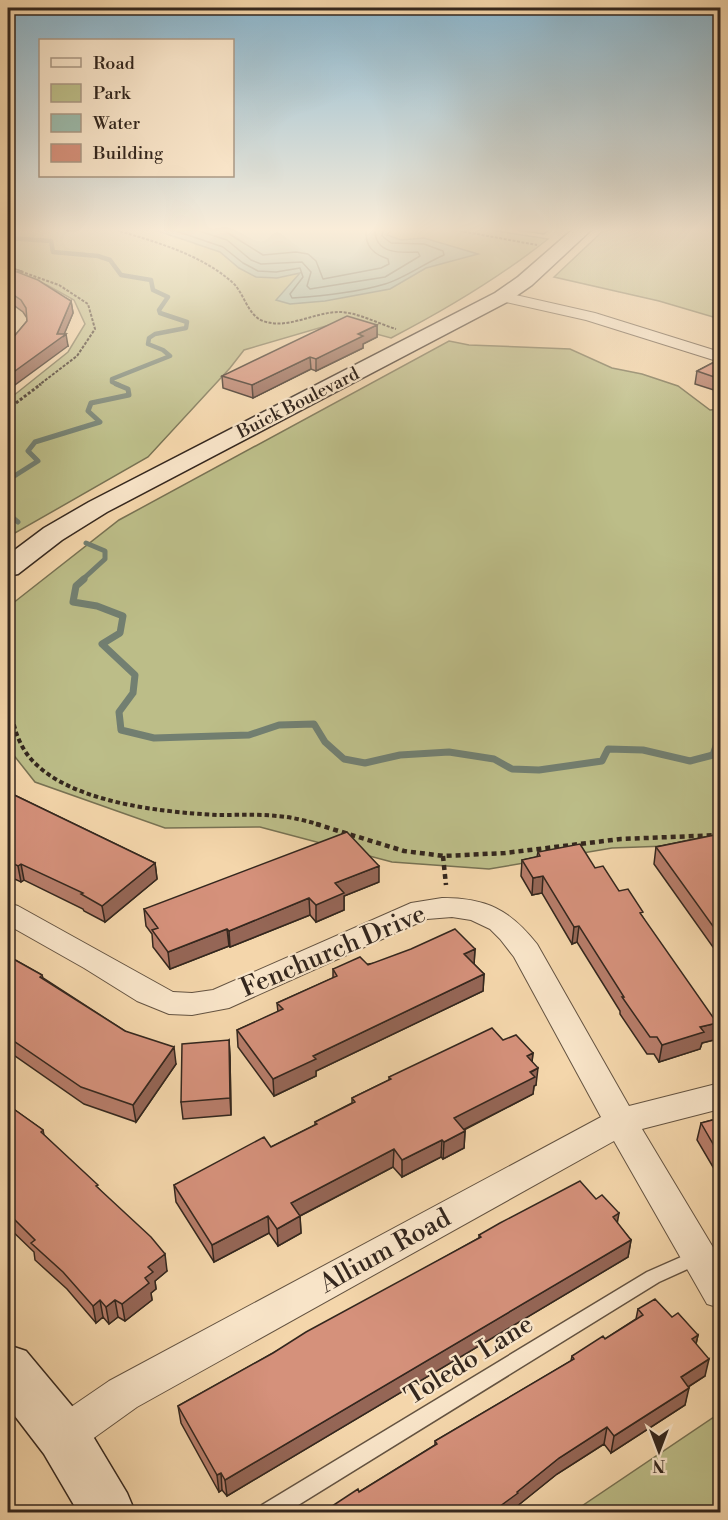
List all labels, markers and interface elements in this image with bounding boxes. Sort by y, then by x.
legend [39,39,234,177]
text: Road [93,52,136,75]
text: Park [93,82,132,105]
text: Water [92,112,141,135]
text: Building [92,142,164,165]
street label: Buick Boulevard [232,362,364,444]
street label: Fenchurch Drive [236,898,430,1004]
street label: Allium Road [313,1202,456,1301]
street label: Toledo Lane [399,1308,539,1412]
north arrow [629,1421,689,1481]
text: N [652,1455,665,1475]

